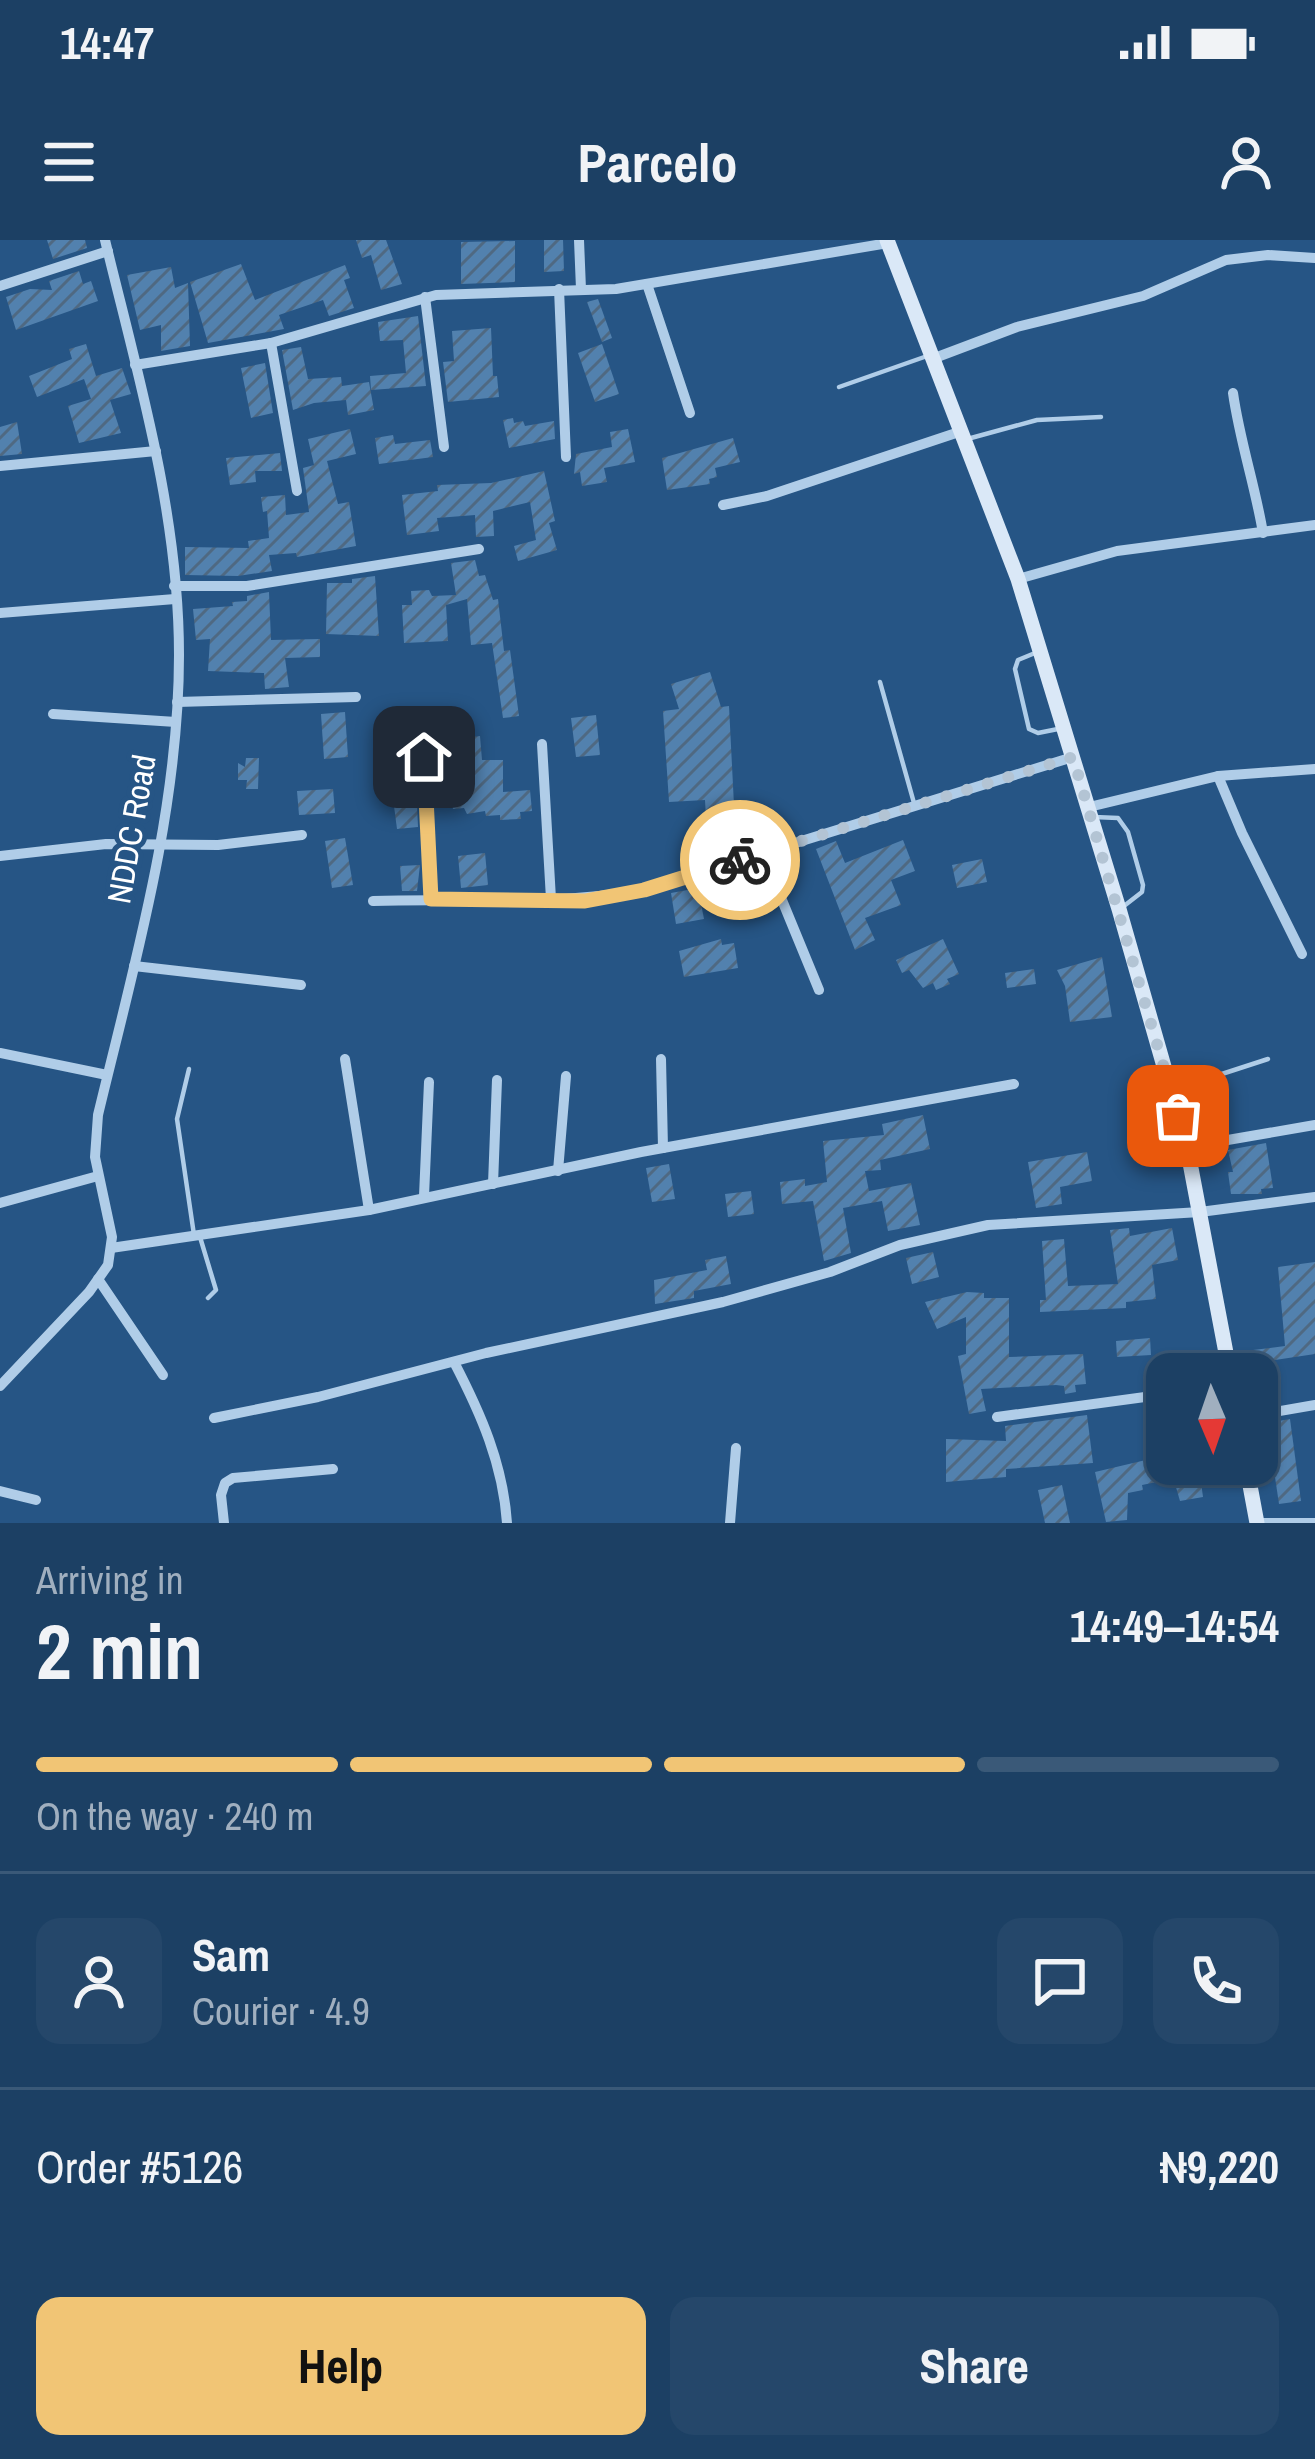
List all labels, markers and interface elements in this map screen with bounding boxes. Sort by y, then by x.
text: 14:47 [60,12,154,73]
text: Parcelo [577,126,738,199]
icon: menu [36,129,102,195]
icon: person [1213,129,1279,195]
pin [373,706,475,808]
icon: home [391,724,457,790]
street label: NDDC Road [96,751,166,907]
courier [680,800,800,920]
icon: bike [707,827,773,893]
pin [1127,1065,1229,1167]
icon: bag [1145,1083,1211,1149]
north arrow [1146,1353,1278,1485]
map controls [1146,1353,1278,1485]
text: Arriving in [36,1554,184,1606]
text: 14:49–14:54 [1070,1595,1279,1656]
text: 2 min [36,1598,203,1703]
text: On the way · 240 m [36,1790,313,1842]
button: person [36,1918,162,2044]
button: chat [997,1918,1123,2044]
button: phone [1153,1918,1279,2044]
text: Sam [192,1924,270,1985]
text: Courier · 4.9 [192,1985,370,2037]
text: Order #5126 [36,2136,243,2197]
text: ₦9,220 [1160,2136,1279,2197]
button: Help [36,2297,646,2435]
button: Share [670,2297,1279,2435]

